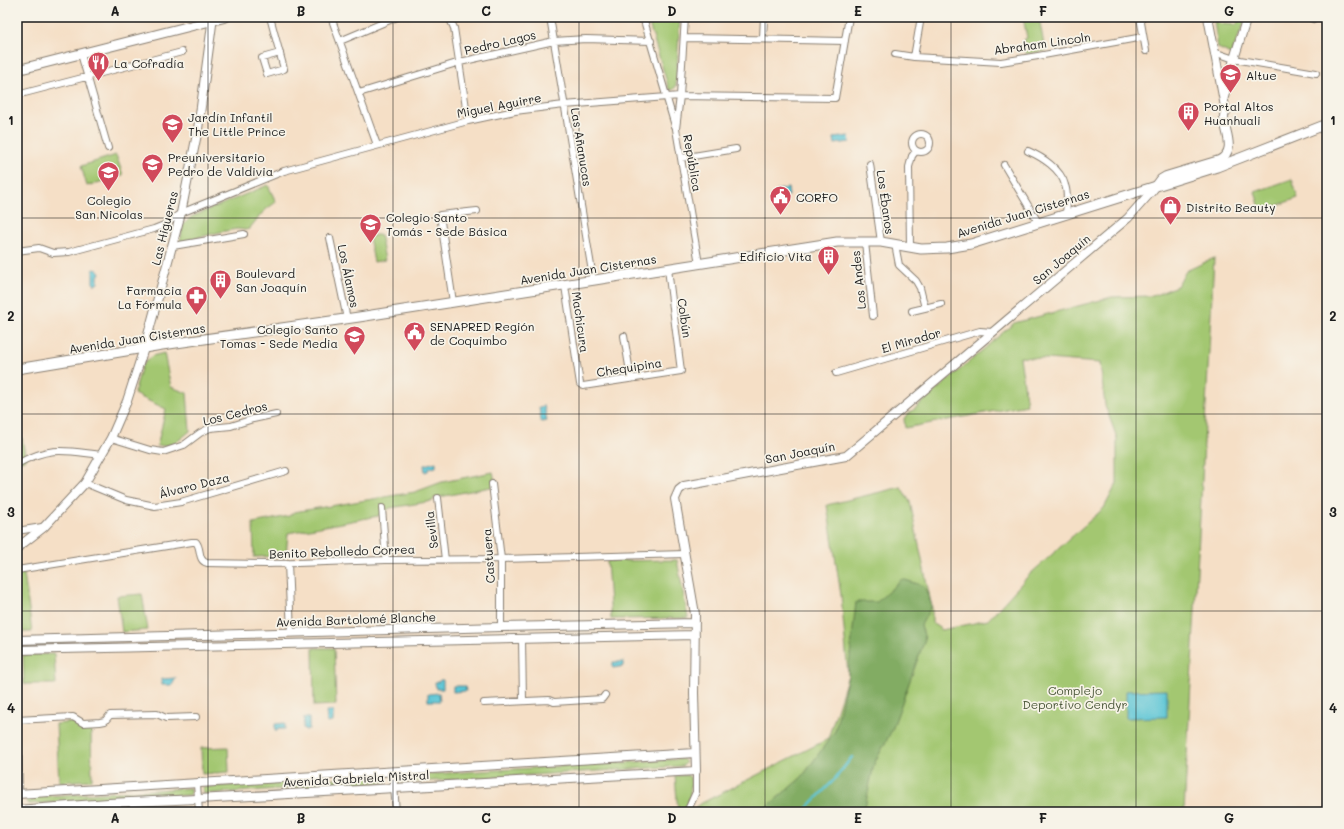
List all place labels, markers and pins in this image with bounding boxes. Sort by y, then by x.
restaurant icon: La Cofradía [86,50,112,83]
place label: La Cofradía [114,55,184,71]
school or university icon: Altue [1218,62,1244,95]
place label: Altue [1246,67,1277,83]
place label: Portal Altos Huanhuali [1204,98,1274,128]
building icon: Portal Altos Huanhuali [1176,100,1202,133]
place label: Jardín Infantil The Little Prince [188,109,286,139]
school or university icon: Jardín Infantil The Little Prince [160,111,186,144]
place label: Preuniversitario Pedro de Valdivia [168,149,273,179]
school or university icon: Preuniversitario Pedro de Valdivia [140,151,166,184]
school or university icon: Colegio San Nicolas [96,160,122,193]
public building icon: CORFO [767,184,793,217]
place label: CORFO [796,189,838,205]
place label: Colegio San Nicolas [75,192,143,222]
shop icon: Distrito Beauty [1157,194,1183,227]
place label: Distrito Beauty [1186,199,1275,215]
place label: Colegio Santo Tomás - Sede Básica [386,209,507,239]
school or university icon: Colegio Santo Tomás - Sede Básica [357,211,383,244]
building icon: Edificio Vita [815,243,841,276]
place label: Edificio Vita [740,248,812,264]
place label: Boulevard San Joaquín [236,265,307,295]
building icon: Boulevard San Joaquín [208,267,234,300]
place label: Farmacia La Fórmula [118,282,182,312]
pharmacy icon: Farmacia La Fórmula [184,284,210,317]
place label: SENAPRED Región de Coquimbo [430,318,534,348]
public building icon: SENAPRED Región de Coquimbo [401,320,427,353]
place label: Colegio Santo Tomas - Sede Media [220,321,338,351]
school or university icon: Colegio Santo Tomas - Sede Media [341,323,367,356]

